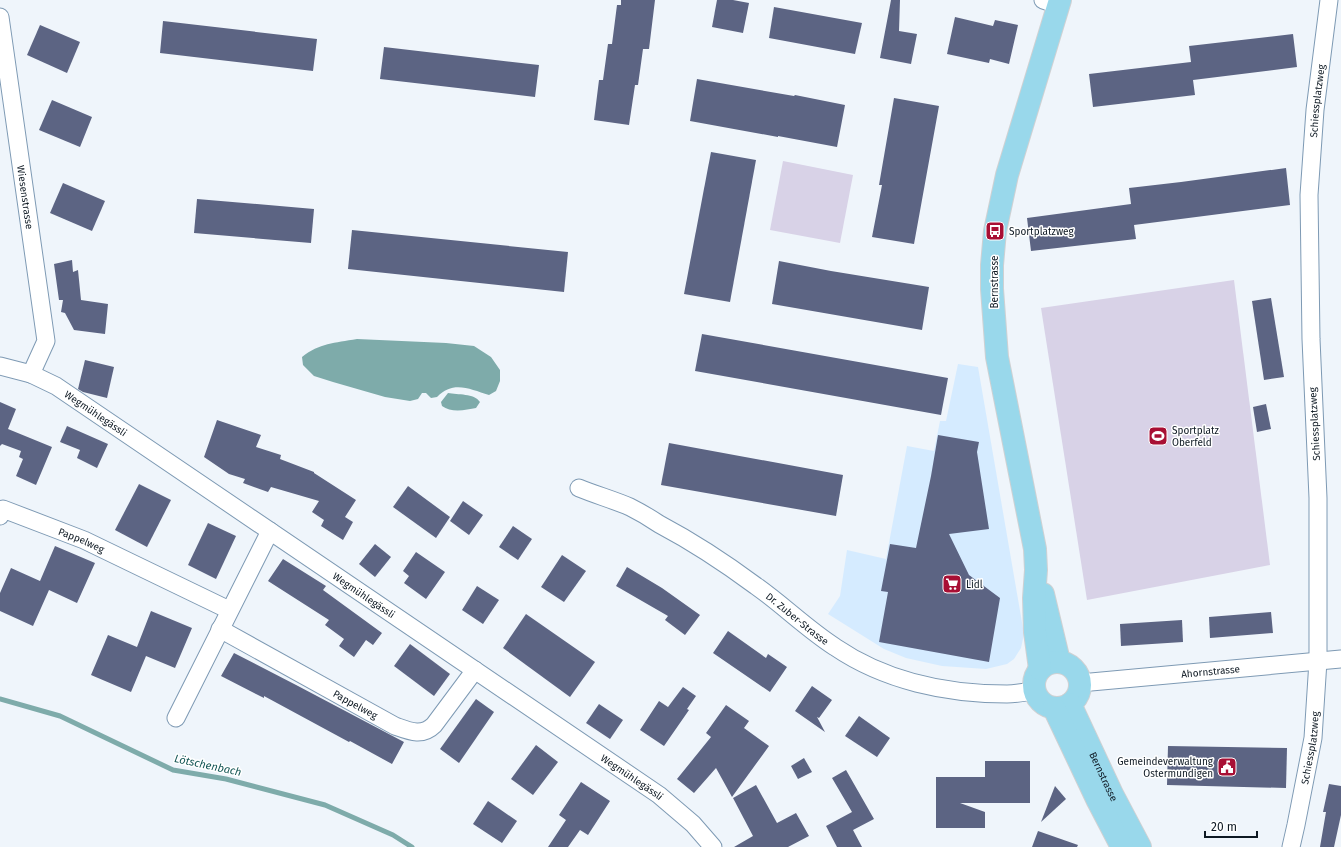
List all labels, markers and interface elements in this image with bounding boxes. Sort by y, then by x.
street label: Schiessplatzweg [1308,63,1328,138]
street label: Wiesenstrasse [14,165,35,230]
bus stop icon: Sportplatzweg [984,220,1006,242]
place label: Sportplatzweg [1009,226,1075,238]
street label: Bernstrasse [989,255,1001,309]
street label: Schiessplatzweg [1307,386,1323,461]
street label: Wegmühlegässli [62,389,129,439]
sports icon: Sportplatz Oberfeld [1147,425,1169,447]
place label: Sportplatz Oberfeld [1172,425,1220,449]
street label: Pappelweg [56,526,107,556]
street label: Wegmühlegässli [330,570,397,621]
supermarket icon: Lidl [941,573,963,595]
place label: Lidl [966,579,983,591]
street label: Dr. Zuber-Strasse [763,591,831,648]
street label: Ahornstrasse [1181,663,1240,681]
street label: Pappelweg [331,688,380,722]
street label: Schiessplatzweg [1299,710,1322,786]
street label: Bernstrasse [1086,750,1120,804]
water label: Lötschenbach [173,752,243,779]
street label: Wegmühlegässli [598,752,665,803]
place label: Gemeindeverwaltung Ostermundigen [1117,756,1214,780]
public building icon: Gemeindeverwaltung Ostermundigen [1216,756,1238,778]
scale bar [1205,813,1257,839]
text: 20 m [1211,820,1237,834]

